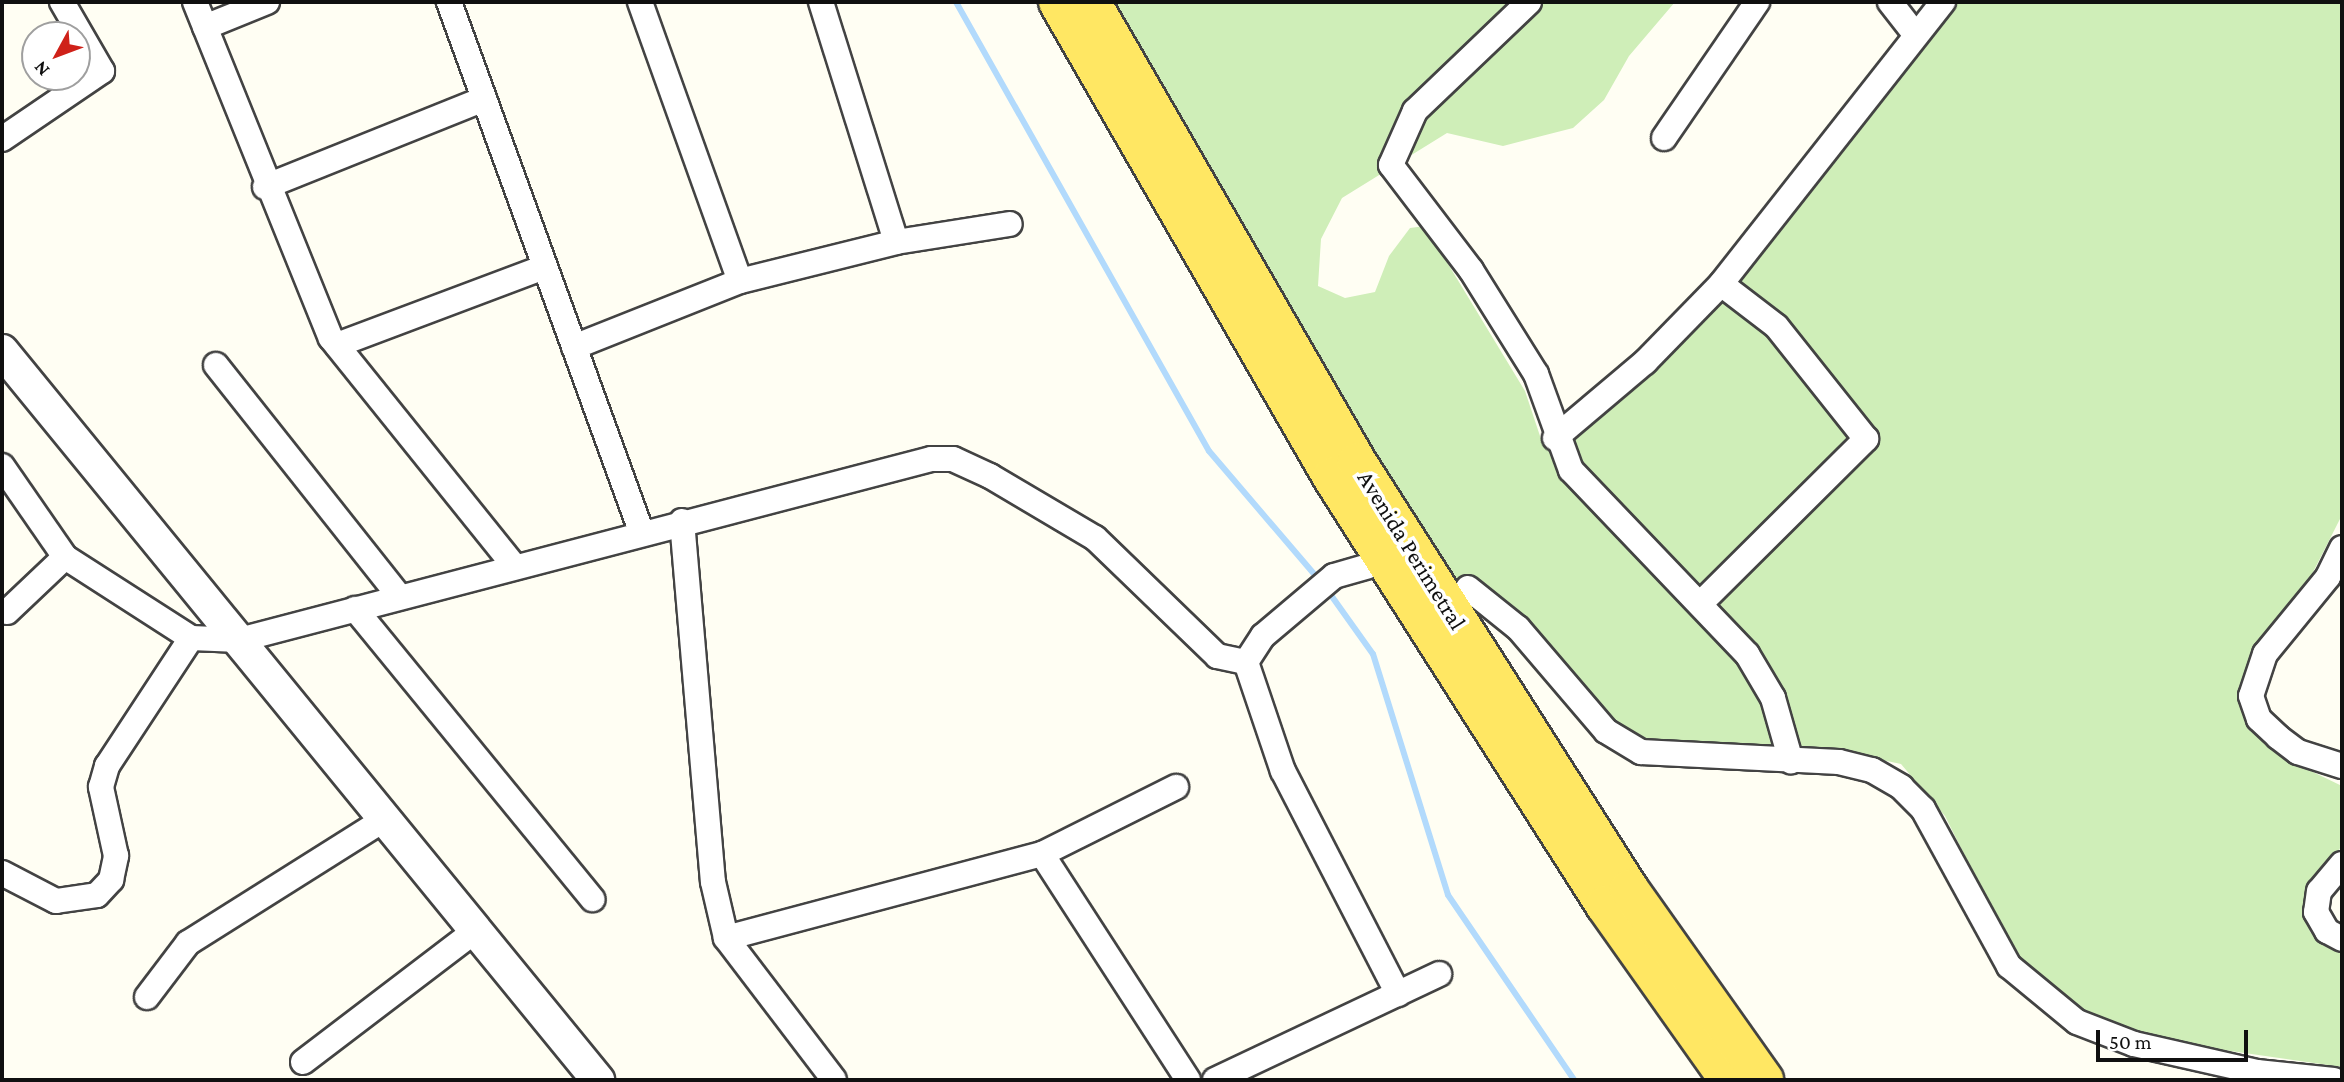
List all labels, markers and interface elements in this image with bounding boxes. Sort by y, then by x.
north arrow [21,21,91,91]
text: N [29,57,53,81]
street label: Avenida Perimetral [1352,465,1472,635]
scale bar [2099,1016,2251,1060]
text: 50 m [2109,1030,2152,1054]

